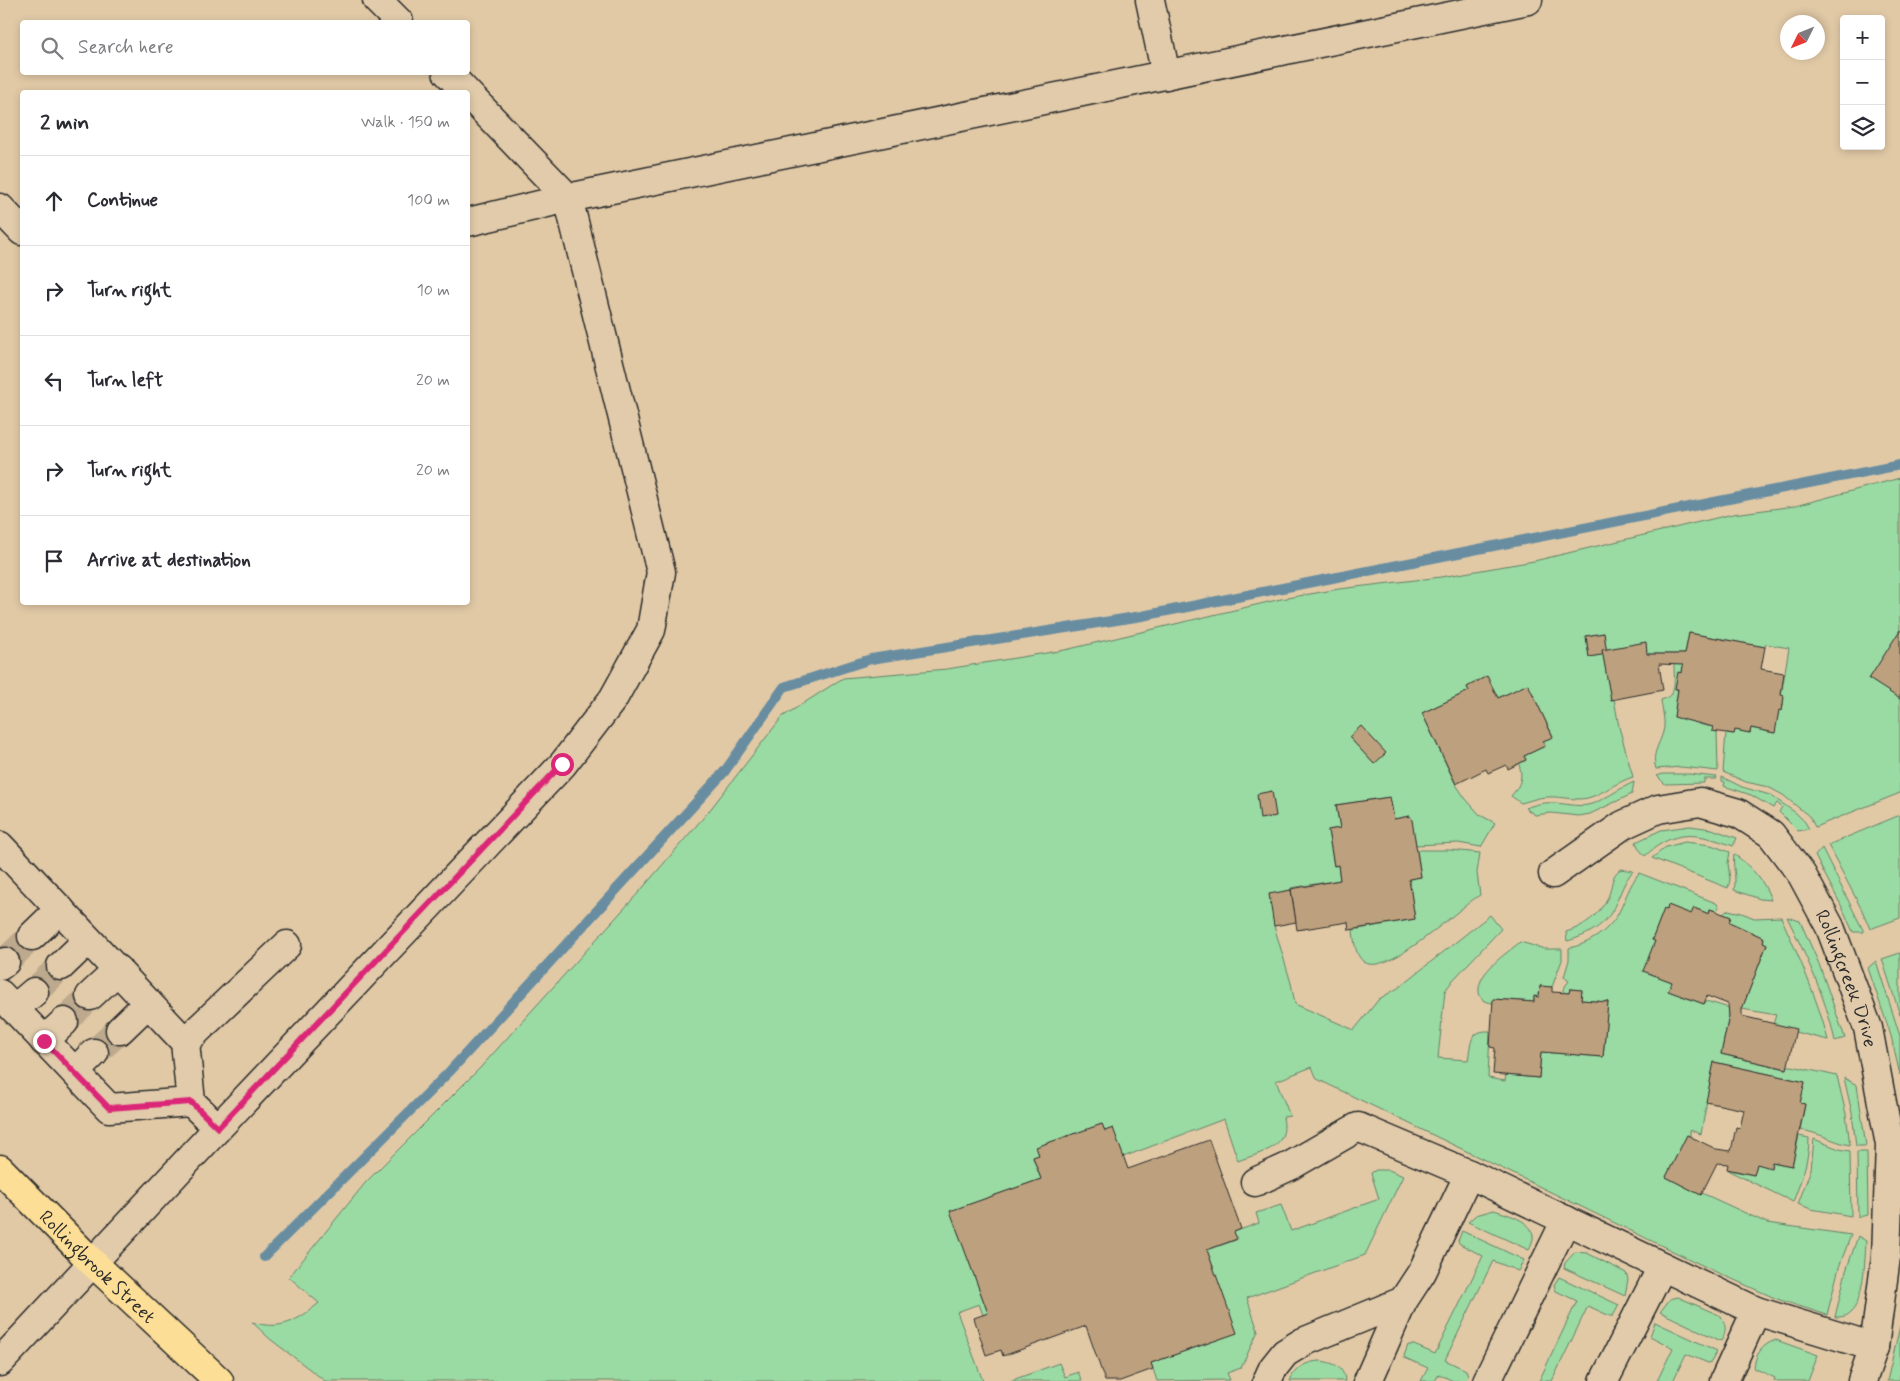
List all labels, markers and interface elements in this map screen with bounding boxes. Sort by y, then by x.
north arrow [1780,15,1825,60]
map controls [1840,15,1885,150]
button: + [1840,15,1885,60]
search box [20,20,470,75]
icon: search [38,34,66,62]
text: Search here [78,35,174,60]
button: − [1840,60,1885,105]
button: layers [1840,105,1885,150]
text: 2 min [40,109,89,137]
text: Walk · 150 m [361,112,450,133]
icon: ahead [40,187,68,215]
text: Continue [87,188,158,213]
text: 100 m [407,190,450,211]
icon: right [40,277,68,305]
text: Turn right [87,278,171,303]
text: 10 m [417,280,450,301]
icon: left [40,367,68,395]
text: Turn left [87,368,163,393]
text: 20 m [416,370,450,391]
icon: right [40,457,68,485]
text: Turn right [87,458,171,483]
text: 20 m [416,460,450,481]
icon: arrive [40,547,68,575]
text: Arrive at destination [87,548,251,573]
route start [551,753,574,776]
street label: Rollingcreek Drive [1809,906,1882,1050]
route end [33,1030,56,1053]
street label: Rollingbrook Street [33,1205,161,1329]

